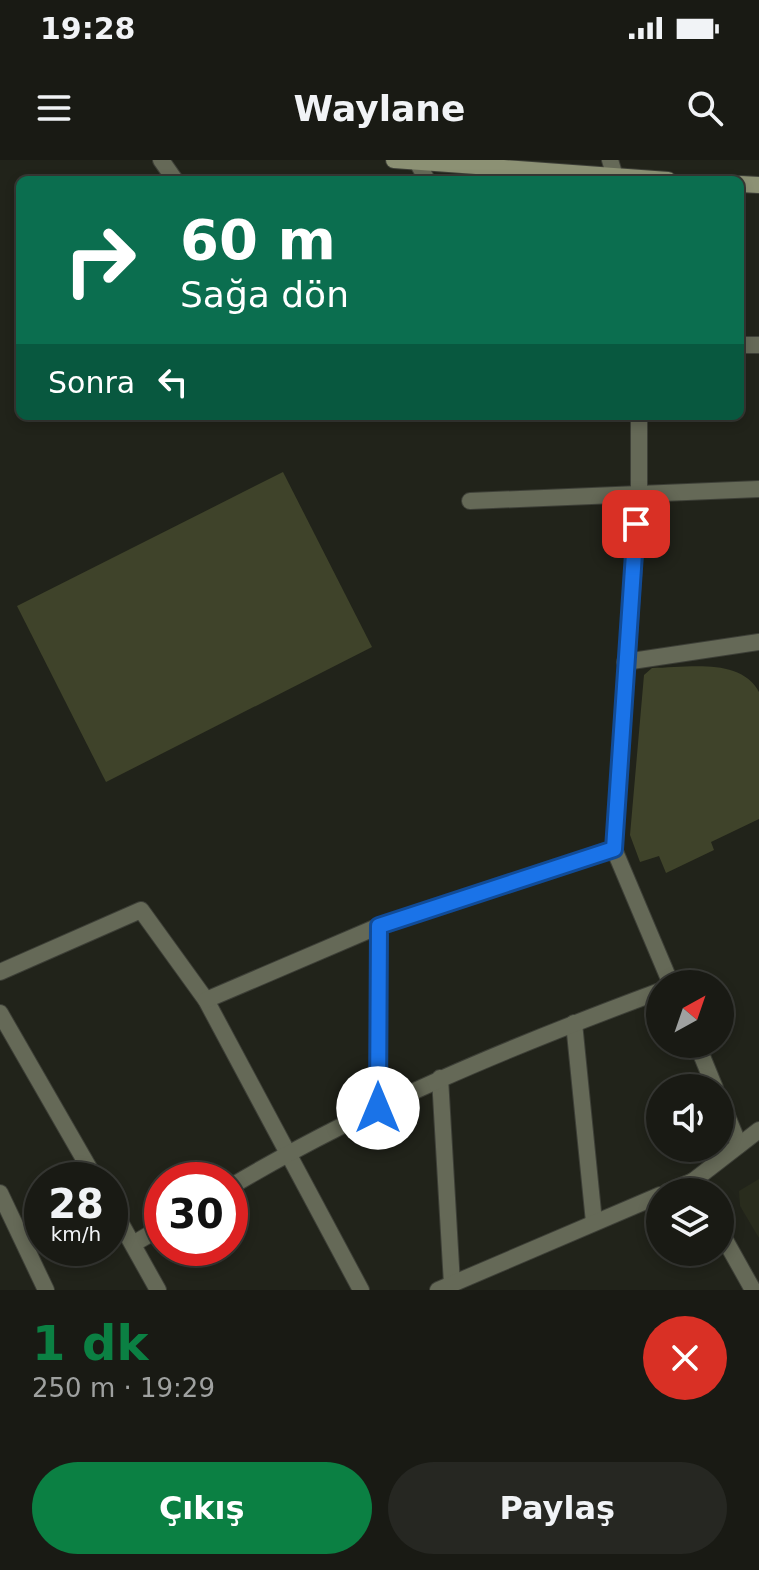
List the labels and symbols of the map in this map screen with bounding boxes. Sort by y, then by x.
pin [602,490,670,558]
north arrow [646,970,734,1058]
position arrow [336,1066,420,1150]
speed limit sign: 30 [144,1162,248,1266]

